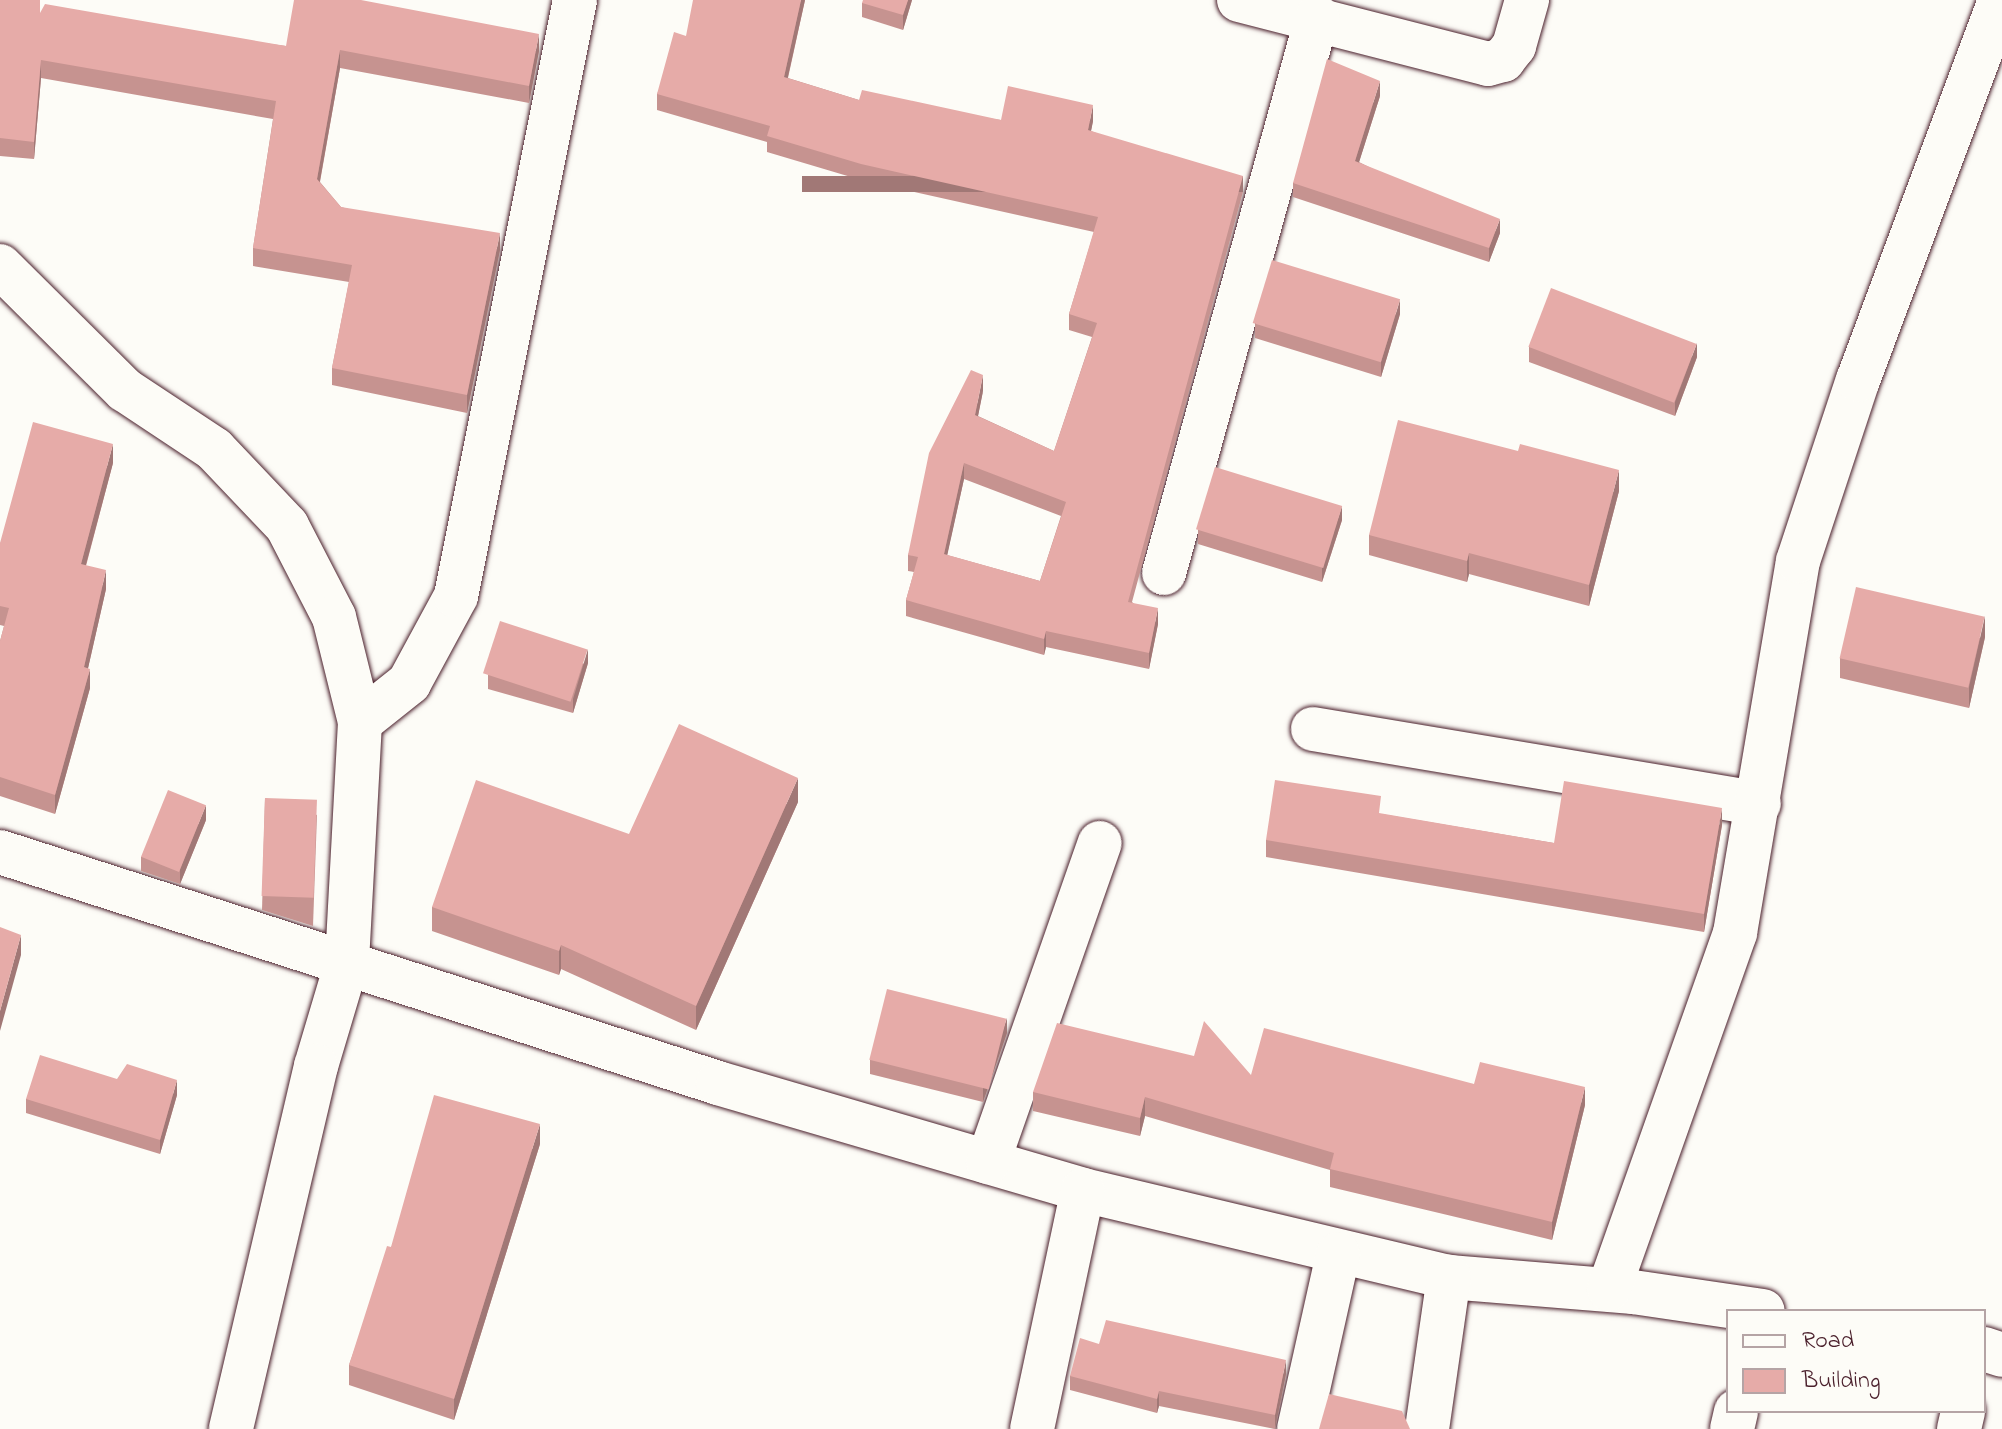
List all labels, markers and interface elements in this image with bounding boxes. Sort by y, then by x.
legend [1726,1309,1986,1413]
text: Road [1802,1324,1854,1359]
text: Building [1802,1364,1881,1399]

